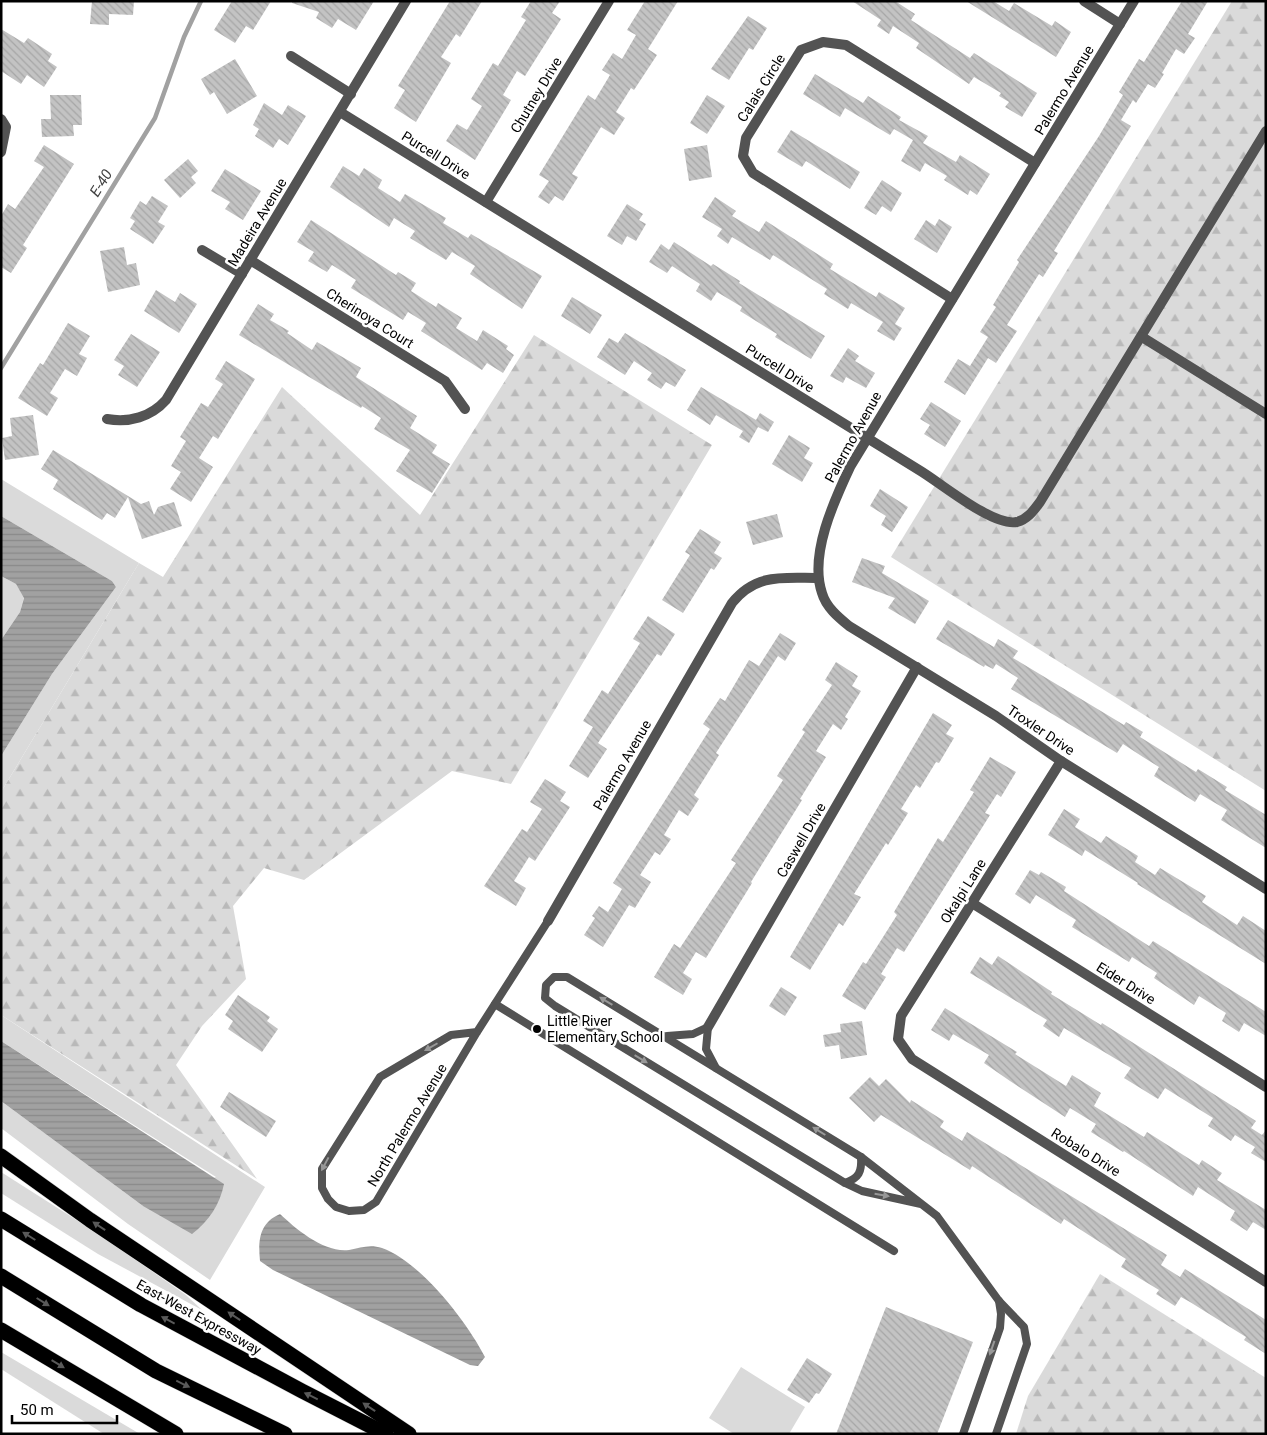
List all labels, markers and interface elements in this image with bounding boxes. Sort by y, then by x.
street label: Palermo Avenue [1031,42,1097,138]
street label: Calais Circle [734,51,788,125]
street label: Chutney Drive [507,54,565,136]
street label: Purcell Drive [399,128,473,182]
water label: E-40 [86,166,116,200]
street label: Madeira Avenue [224,175,290,269]
street label: Cherinoya Court [323,285,417,352]
street label: Purcell Drive [743,341,817,395]
street label: Palermo Avenue [821,389,885,485]
street label: Troxler Drive [1004,702,1078,758]
street label: Palermo Avenue [590,717,654,813]
street label: Caswell Drive [773,800,829,880]
street label: Okalpi Lane [937,856,989,926]
street label: Eider Drive [1094,959,1158,1007]
one-way arrow [600,996,613,1005]
place label: Little River Elementary School [547,1013,663,1045]
marker: Little River Elementary School [531,1023,543,1035]
one-way arrow [425,1043,438,1052]
one-way arrow [635,1054,648,1063]
street label: North Palermo Avenue [364,1061,450,1189]
street label: Robalo Drive [1049,1124,1123,1180]
one-way arrow [813,1127,826,1136]
one-way arrow [321,1157,329,1172]
one-way arrow [875,1192,891,1200]
one-way arrow [92,1221,106,1230]
one-way arrow [22,1231,36,1241]
street label: East-West Expressway [134,1276,264,1358]
one-way arrow [36,1297,49,1306]
one-way arrow [227,1311,240,1321]
one-way arrow [162,1315,175,1324]
one-way arrow [988,1341,996,1356]
one-way arrow [52,1360,65,1369]
one-way arrow [176,1380,190,1388]
scale bar [12,1392,118,1424]
one-way arrow [304,1392,319,1401]
text: 50 m [20,1401,54,1419]
one-way arrow [362,1402,375,1411]

